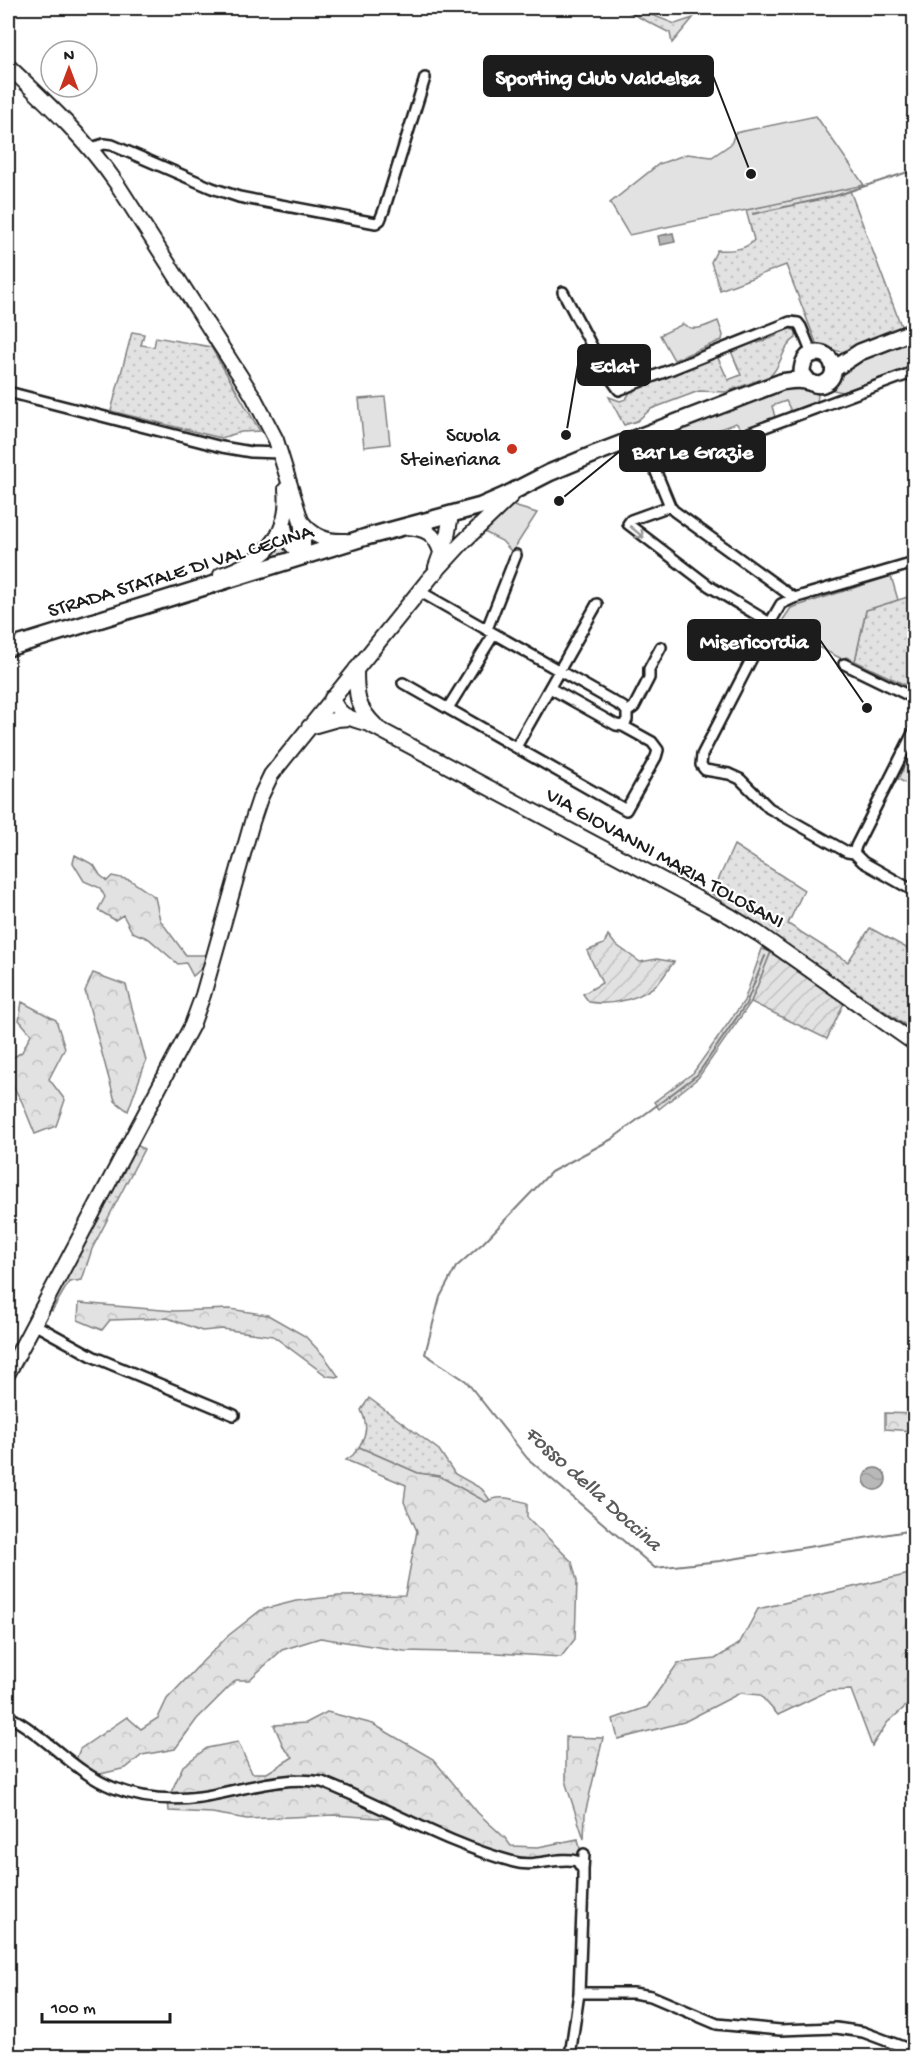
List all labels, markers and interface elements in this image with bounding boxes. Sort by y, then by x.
north arrow [39,39,99,99]
text: N [64,48,75,67]
callout: Sporting Club Valdelsa [484,56,713,96]
text: Sporting Club Valdelsa [496,67,702,93]
callout: Eclat [578,345,650,385]
text: Eclat [590,355,640,381]
place label: Scuola Steineriana [400,425,501,474]
callout: Bar Le Grazie [620,431,765,471]
text: Bar Le Grazie [632,441,754,467]
marker: Scuola Steineriana [505,442,519,456]
street label: STRADA STATALE DI VAL CECINA [45,520,318,625]
one-way arrow [629,525,644,539]
callout: Misericordia [688,620,820,660]
text: Misericordia [700,631,810,657]
street label: VIA GIOVANNI MARIA TOLOSANI [540,783,788,936]
water label: Fosso della Doccina [518,1422,667,1559]
scale bar [42,1986,170,2024]
text: 100 m [50,1999,96,2020]

